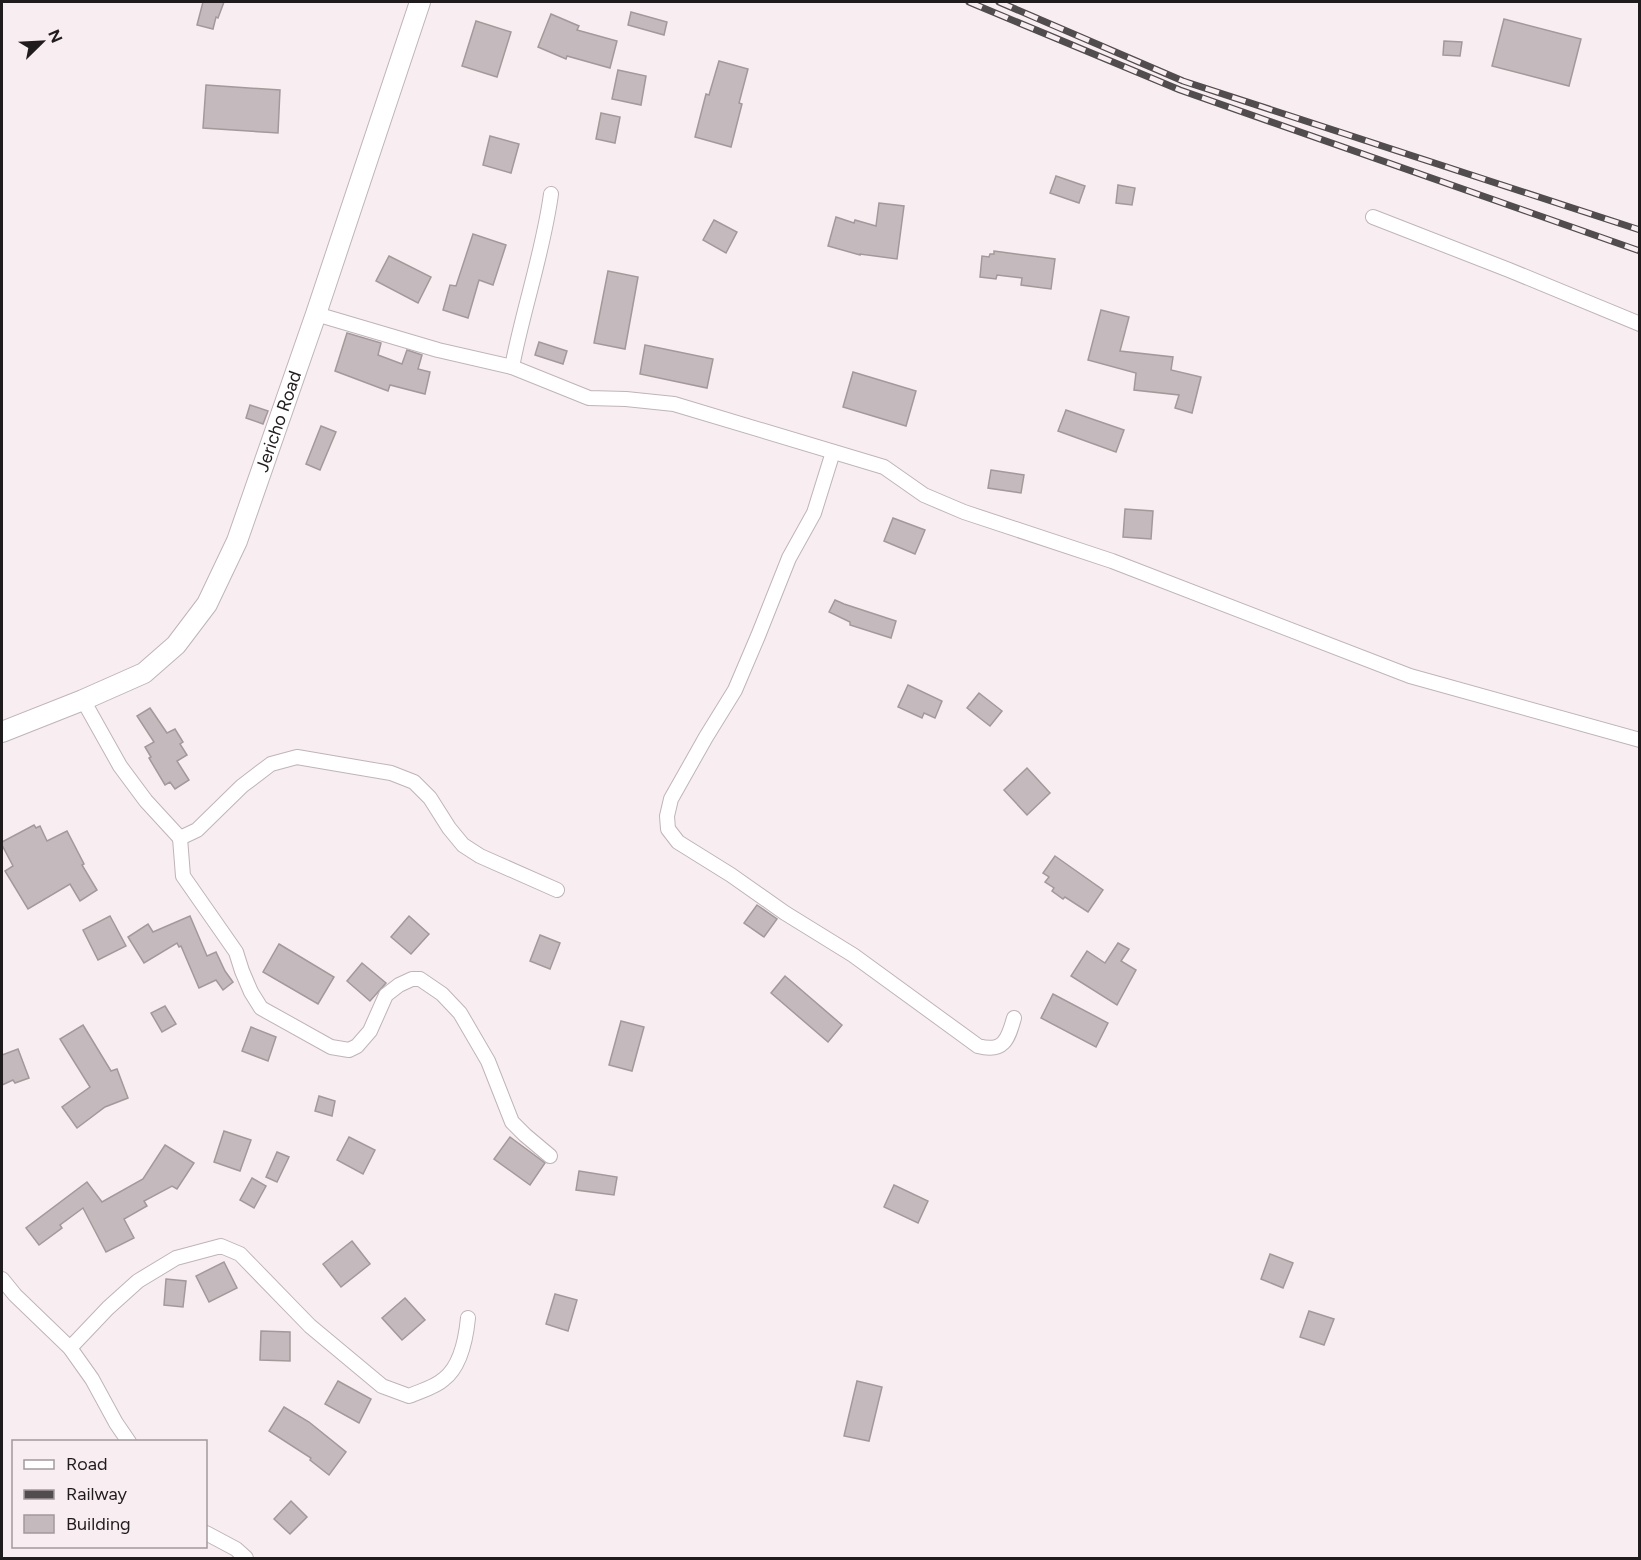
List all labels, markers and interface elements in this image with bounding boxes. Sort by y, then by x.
north arrow [12,12,72,72]
text: N [44,27,66,46]
street label: Jericho Road [251,368,306,475]
legend [12,1440,207,1548]
text: Road [66,1453,107,1475]
text: Railway [66,1483,128,1505]
text: Building [66,1513,131,1535]

